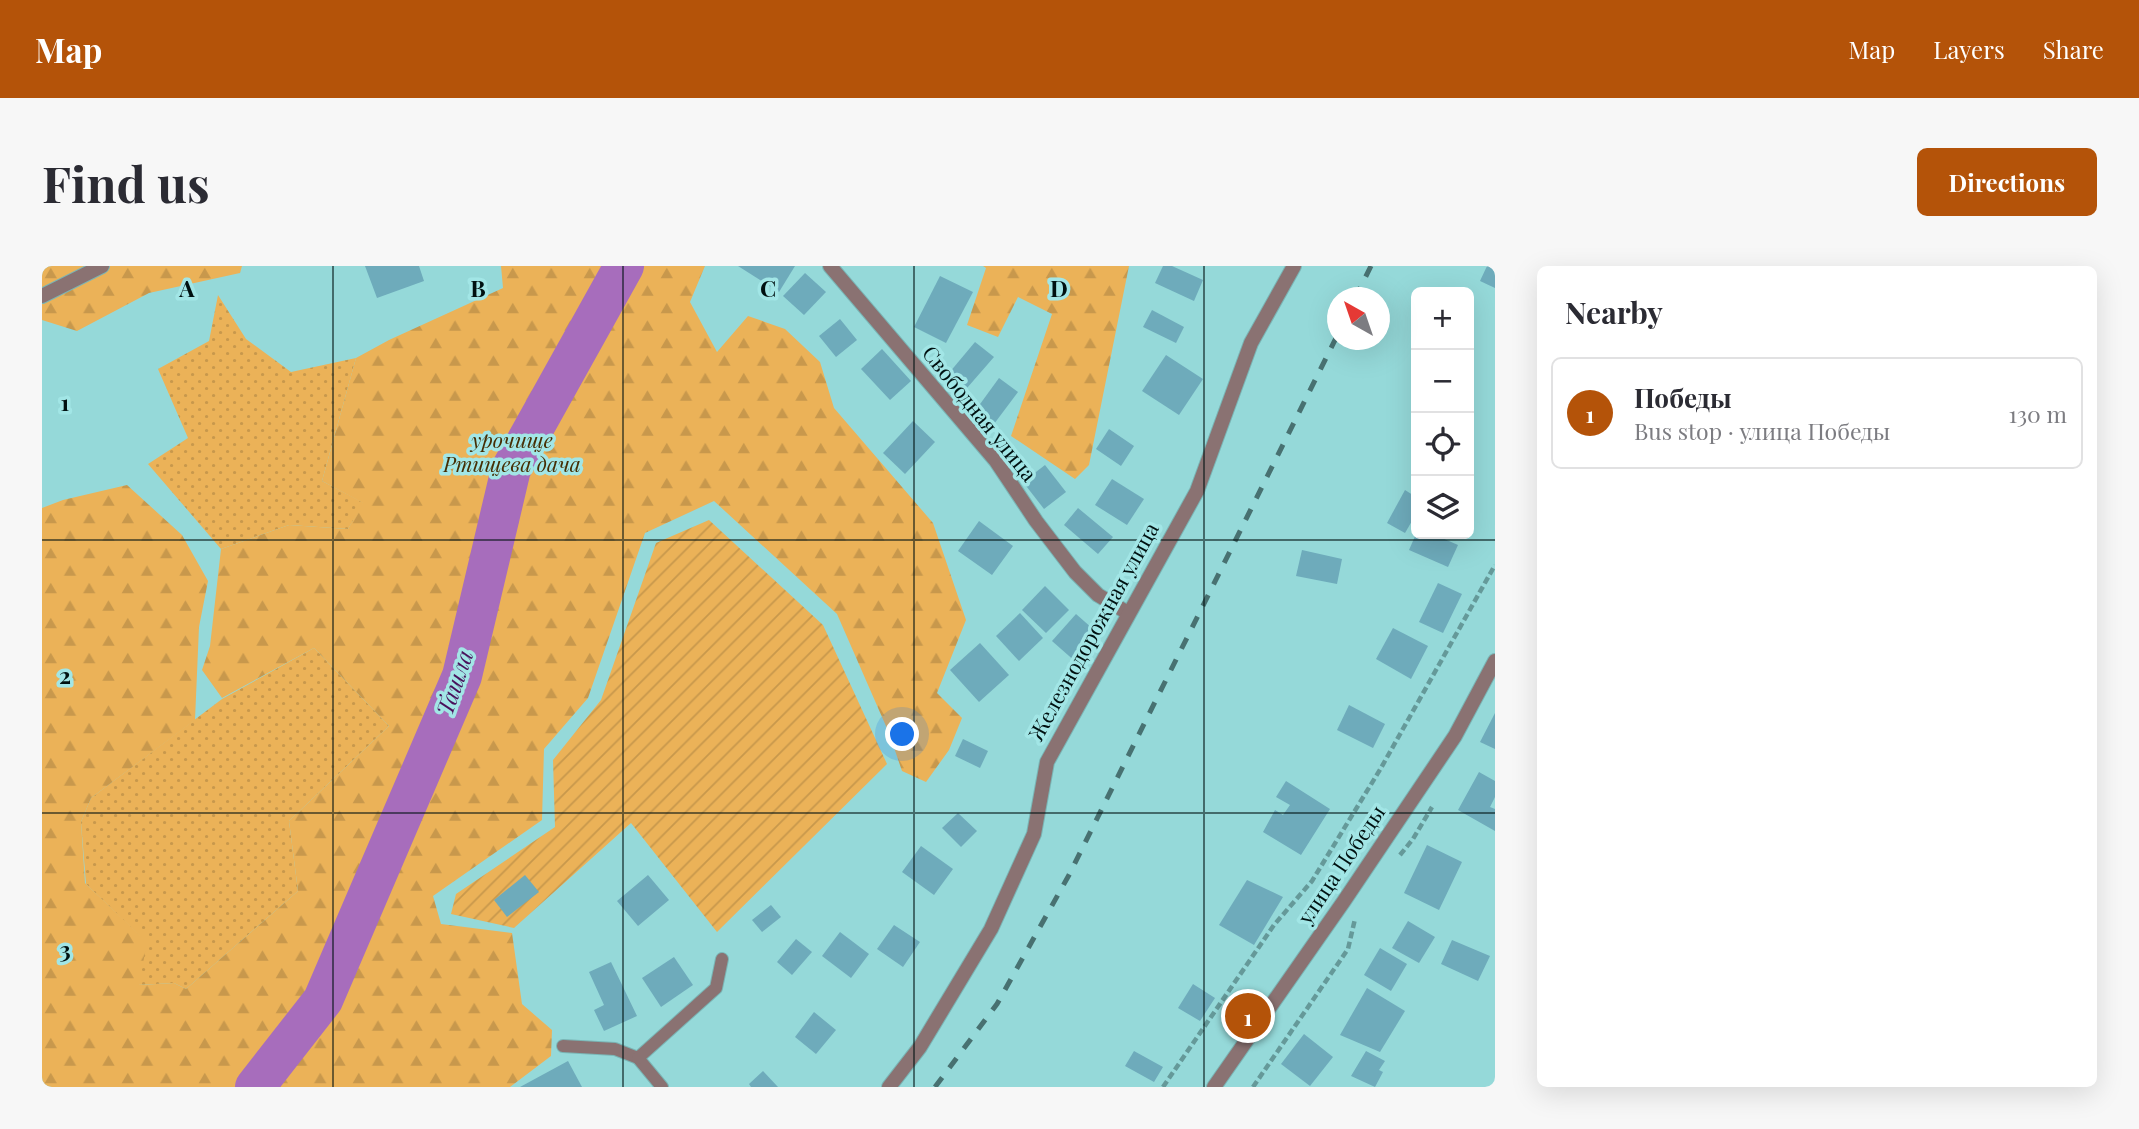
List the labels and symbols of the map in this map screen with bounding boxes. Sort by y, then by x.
text: A [178,272,195,303]
text: B [470,272,486,303]
text: C [760,272,776,303]
text: D [1050,272,1068,303]
north arrow [1327,287,1390,350]
street label: Свободная улица [917,339,1044,487]
text: 1 [61,386,70,417]
park label: урочище Ртищева дача [442,425,581,477]
street label: Железнодорожная улица [1021,516,1164,745]
water label: Ташла [428,645,479,720]
text: 2 [59,659,71,690]
your location [885,717,919,751]
street label: улица Победы [1290,799,1390,930]
text: 3 [59,933,71,964]
pin: 1 [1225,990,1271,1042]

